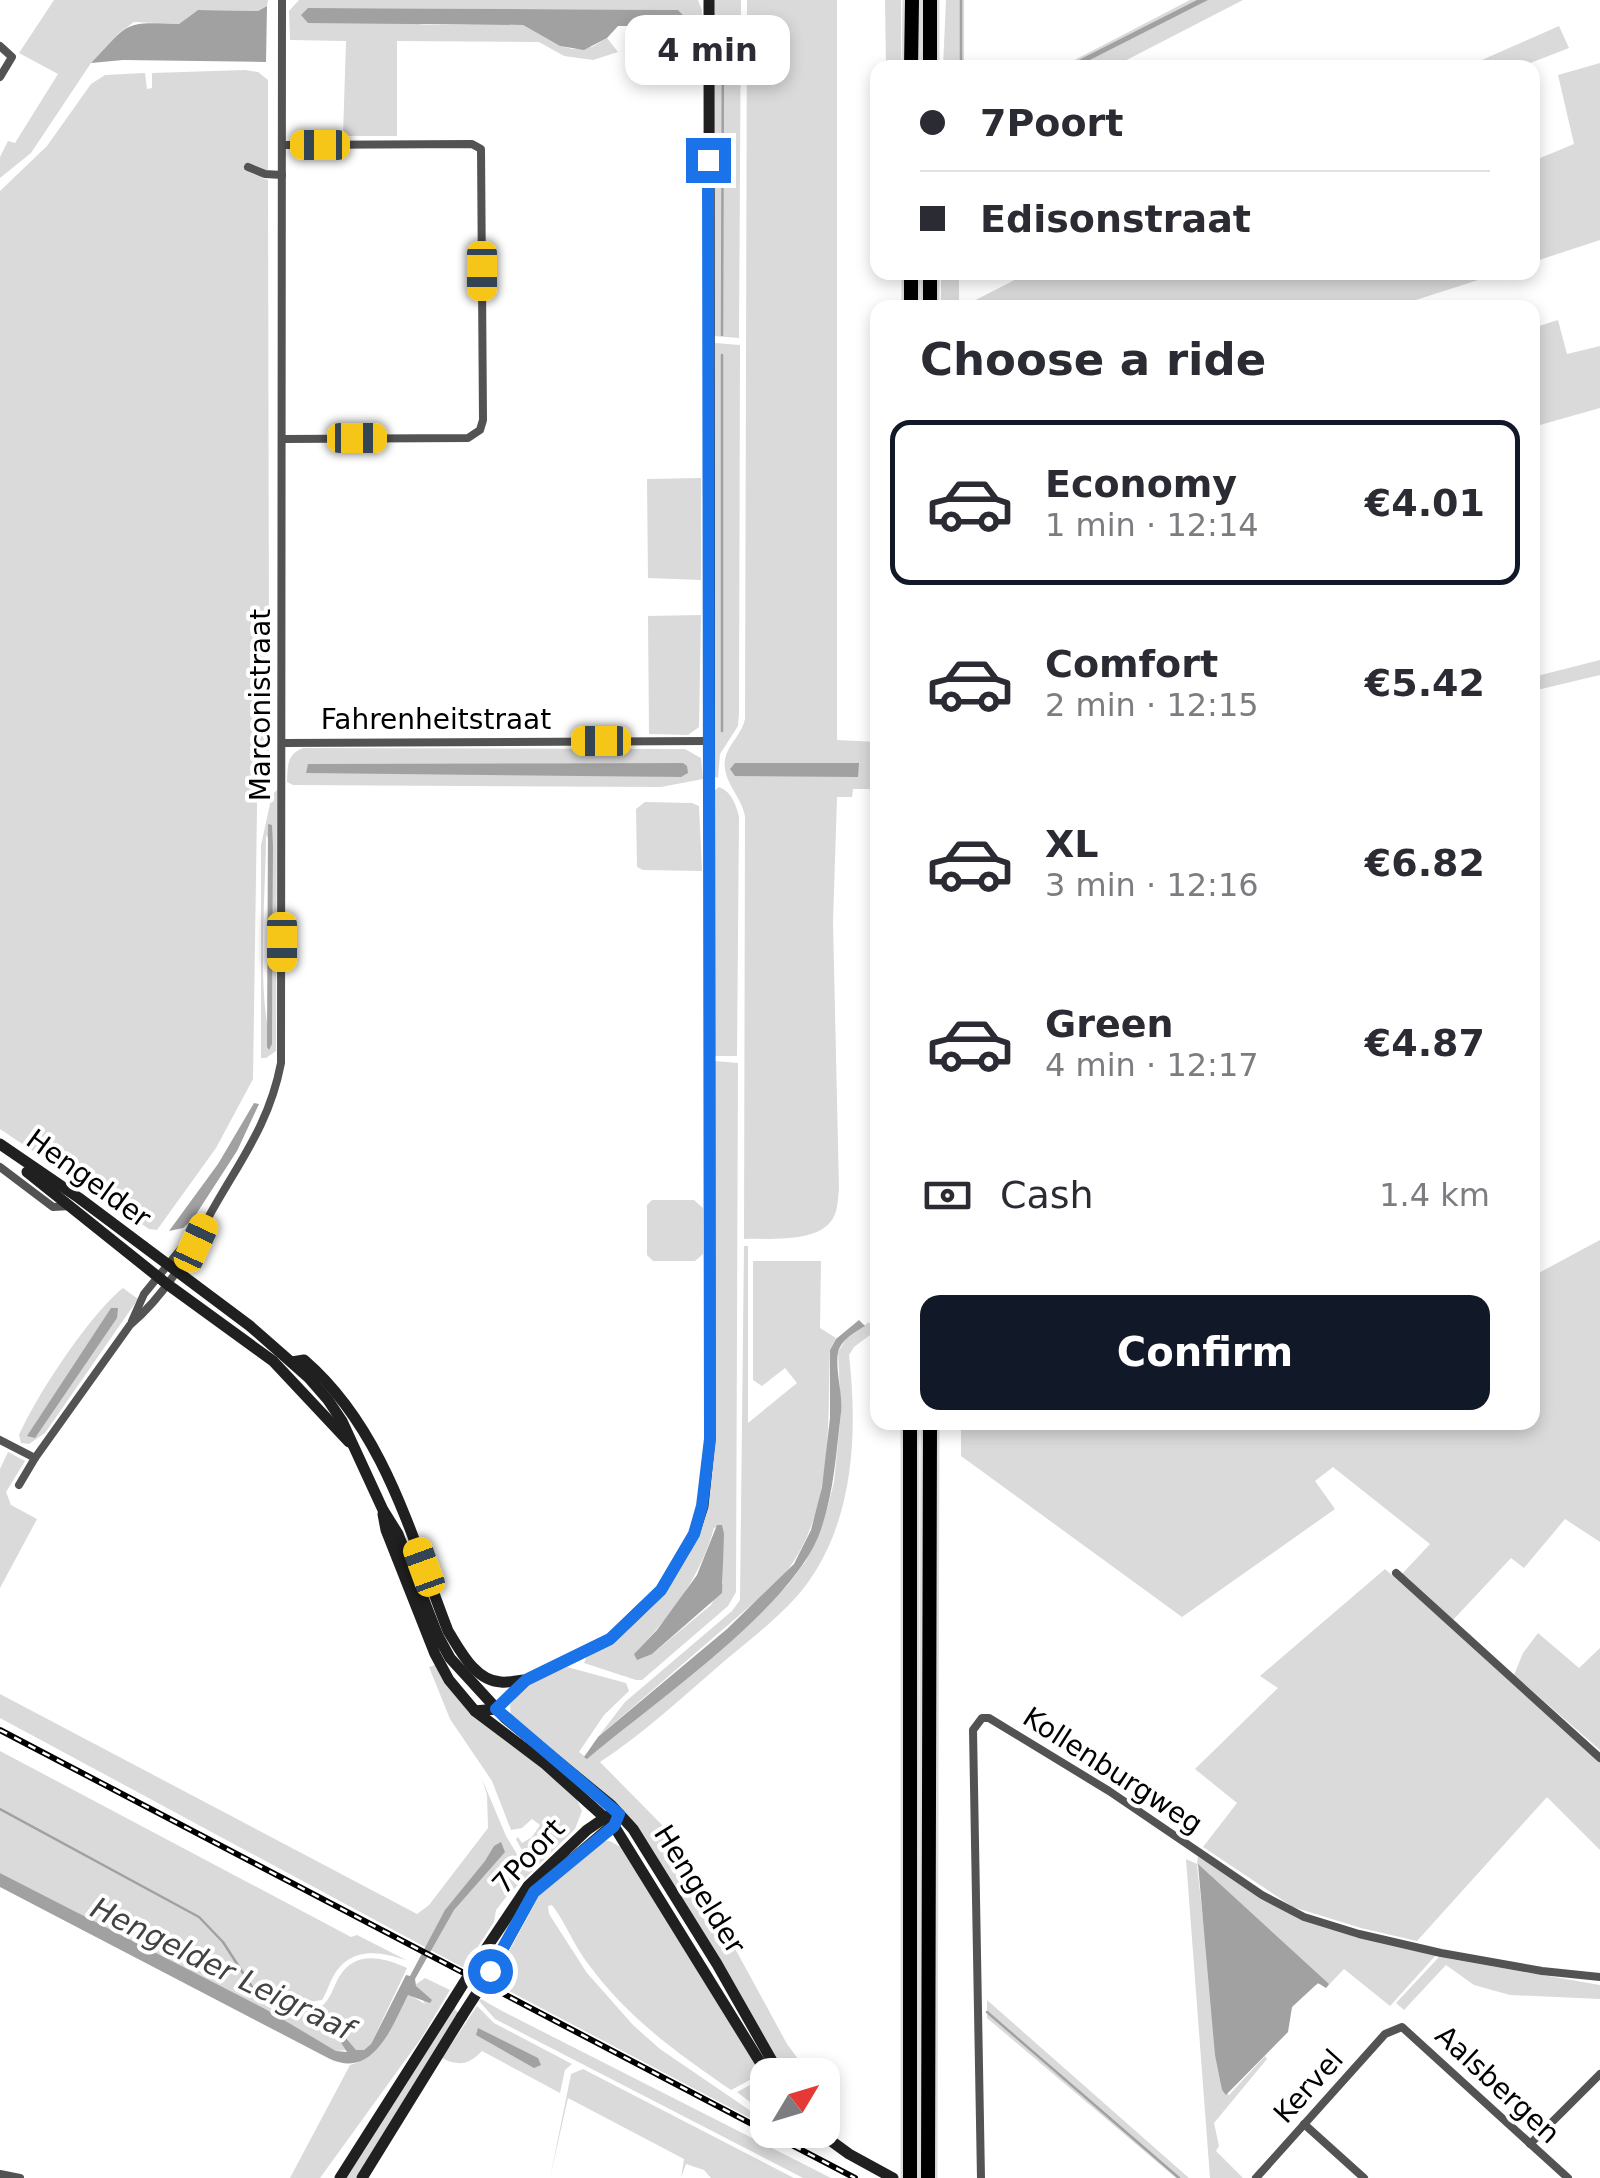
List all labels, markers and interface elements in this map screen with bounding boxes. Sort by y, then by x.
callout: 4 min [626,15,790,85]
text: 4 min [657,31,758,69]
text: 7Poort [980,101,1123,145]
car [290,130,350,160]
route end [686,138,731,183]
text: Edisonstraat [980,197,1251,241]
car [467,241,497,301]
text: Choose a ride [920,333,1266,386]
car [327,423,387,453]
icon: car [925,458,1015,548]
text: Economy [1045,462,1237,506]
text: €4.01 [1365,481,1485,525]
text: 1 min · 12:14 [1045,506,1259,544]
street label: Marconistraat [244,609,277,801]
icon: car [925,638,1015,728]
text: Comfort [1045,642,1218,686]
text: €5.42 [1365,661,1485,705]
text: 2 min · 12:15 [1045,686,1259,724]
street label: Fahrenheitstraat [321,703,551,736]
car [571,726,631,756]
icon: car [925,818,1015,908]
text: XL [1045,822,1099,866]
text: €6.82 [1365,841,1485,885]
text: 3 min · 12:16 [1045,866,1259,904]
car [267,912,297,972]
icon: car [925,998,1015,1088]
text: Green [1045,1002,1174,1046]
text: €4.87 [1365,1021,1485,1065]
text: 4 min · 12:17 [1045,1046,1259,1084]
street label: Hengelder [20,1122,158,1235]
icon: cash [920,1168,975,1223]
text: Cash [1000,1173,1094,1217]
text: 1.4 km [1379,1176,1490,1214]
car [170,1209,222,1277]
button: Confirm [920,1295,1490,1410]
car [400,1534,448,1600]
street label: Kollenburgweg [1017,1700,1208,1841]
street label: 7Poort [485,1812,571,1901]
street label: Hengelder [647,1819,752,1960]
water label: Hengelder Leigraaf [85,1890,363,2049]
route start [468,1949,513,1994]
street label: Aalsbergen [1429,2019,1566,2150]
street label: Kervel [1267,2043,1350,2130]
north arrow [750,2058,840,2148]
map controls [750,2058,840,2148]

